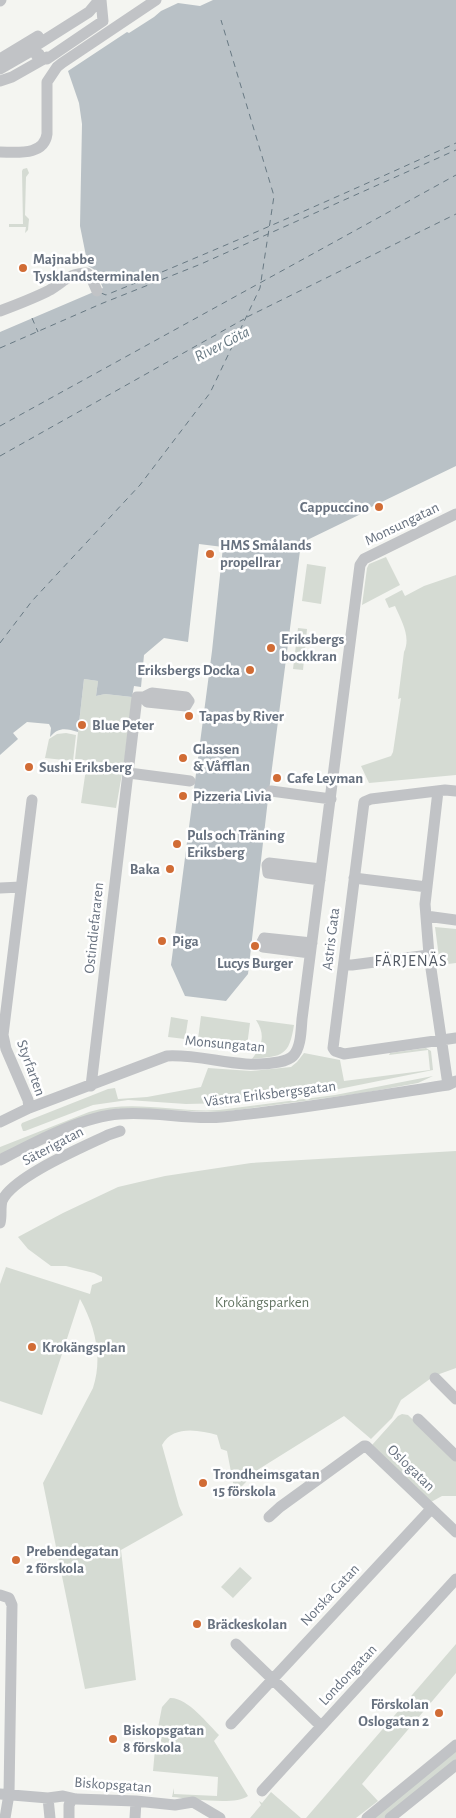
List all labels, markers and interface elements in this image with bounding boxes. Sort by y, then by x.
place label: Majnabbe Tysklandsterminalen [33,252,160,284]
marker: Majnabbe Tysklandsterminalen [17,262,29,274]
water label: River Göta [192,323,252,365]
place label: Cappuccino [300,500,369,515]
street label: Monsungatan [362,500,442,548]
marker: Cappuccino [373,501,385,513]
place label: HMS Smålands propellrar [220,538,312,570]
marker: HMS Smålands propellrar [204,548,216,560]
place label: Eriksbergs bockkran [281,632,344,664]
marker: Eriksbergs bockkran [265,642,277,654]
place label: Eriksbergs Docka [137,663,240,678]
marker: Eriksbergs Docka [244,664,256,676]
place label: Tapas by River [199,709,285,724]
marker: Tapas by River [183,710,195,722]
place label: Blue Peter [92,718,155,733]
marker: Blue Peter [76,719,88,731]
place label: Glassen & Våfflan [193,742,250,774]
marker: Glassen & Våfflan [177,752,189,764]
place label: Sushi Eriksberg [39,760,132,775]
marker: Sushi Eriksberg [23,761,35,773]
place label: Cafe Leyman [287,771,363,786]
marker: Cafe Leyman [271,772,283,784]
place label: Pizzeria Livia [193,789,272,804]
marker: Pizzeria Livia [177,790,189,802]
place label: Puls och Träning Eriksberg [187,828,285,860]
marker: Puls och Träning Eriksberg [171,838,183,850]
place label: Baka [130,862,160,877]
marker: Baka [164,863,176,875]
street label: Ostindiefararen [82,882,106,974]
street label: Astris Gata [320,907,342,971]
place label: Piga [172,934,199,949]
marker: Piga [156,935,168,947]
marker: Lucys Burger [249,940,261,952]
district label: FÄRJENÄS [374,951,448,969]
place label: Lucys Burger [217,956,294,971]
street label: Monsungatan [184,1033,266,1055]
street label: Styrfarten [14,1038,48,1098]
street label: Västra Eriksbergsgatan [203,1078,337,1110]
street label: Säterigatan [20,1124,86,1168]
park label: Krokängsparken [215,1295,309,1310]
place label: Krokängsplan [42,1340,126,1355]
marker: Krokängsplan [26,1341,38,1353]
street label: Oslogatan [384,1442,438,1494]
place label: Trondheimsgatan 15 förskola [213,1467,320,1499]
marker: Trondheimsgatan 15 förskola [197,1477,209,1489]
place label: Prebendegatan 2 förskola [26,1544,119,1576]
marker: Prebendegatan 2 förskola [10,1554,22,1566]
street label: Norska Gatan [298,1561,362,1629]
place label: Bräckeskolan [207,1617,287,1632]
marker: Bräckeskolan [191,1618,203,1630]
street label: Londongatan [316,1642,380,1708]
place label: Förskolan Oslogatan 2 [358,1697,429,1729]
marker: Förskolan Oslogatan 2 [433,1707,445,1719]
place label: Biskopsgatan 8 förskola [123,1723,204,1755]
marker: Biskopsgatan 8 förskola [107,1733,119,1745]
street label: Biskopsgatan [74,1775,152,1795]

